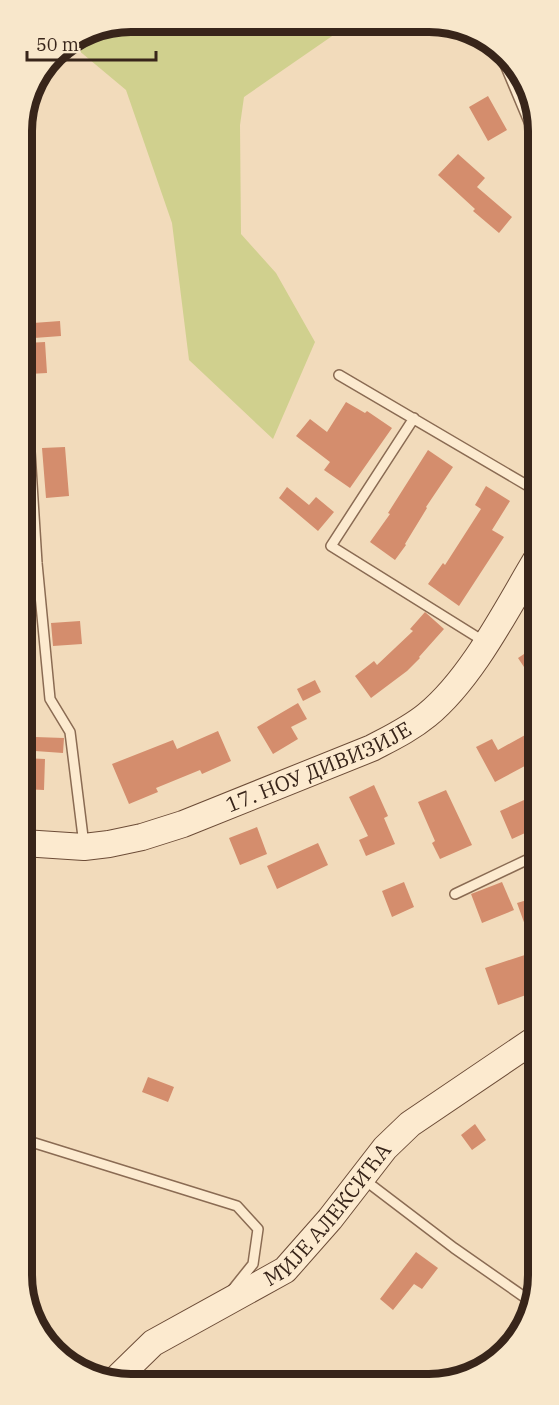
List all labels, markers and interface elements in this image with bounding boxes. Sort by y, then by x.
scale bar [27,24,156,62]
text: 50 m [36,33,79,56]
street label: 17. НОУ ДИВИЗИЈЕ [221,715,416,818]
street label: МИЈЕ АЛЕКСИЋА [259,1136,397,1292]

